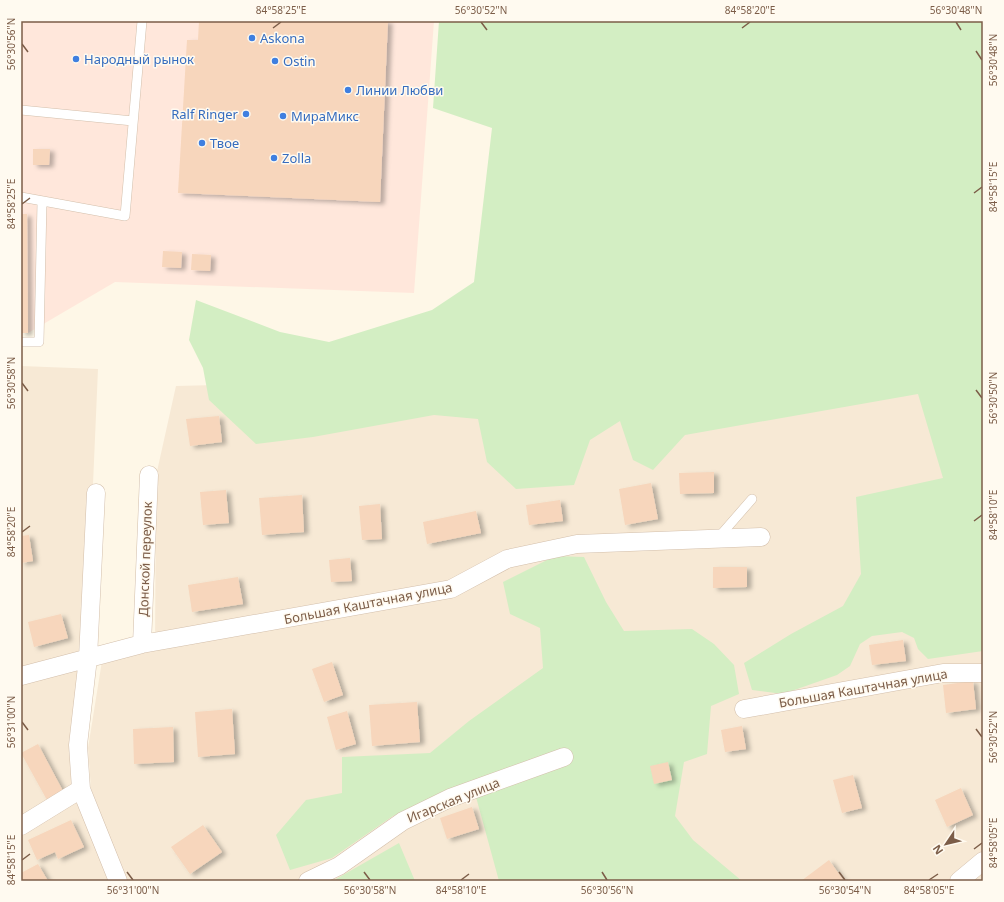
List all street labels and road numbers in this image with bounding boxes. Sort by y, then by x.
street label: Донской переулок [134,501,156,617]
street label: Большая Каштачная улица [282,578,454,628]
street label: Большая Каштачная улица [777,664,949,712]
street label: Игарская улица [404,773,502,827]

